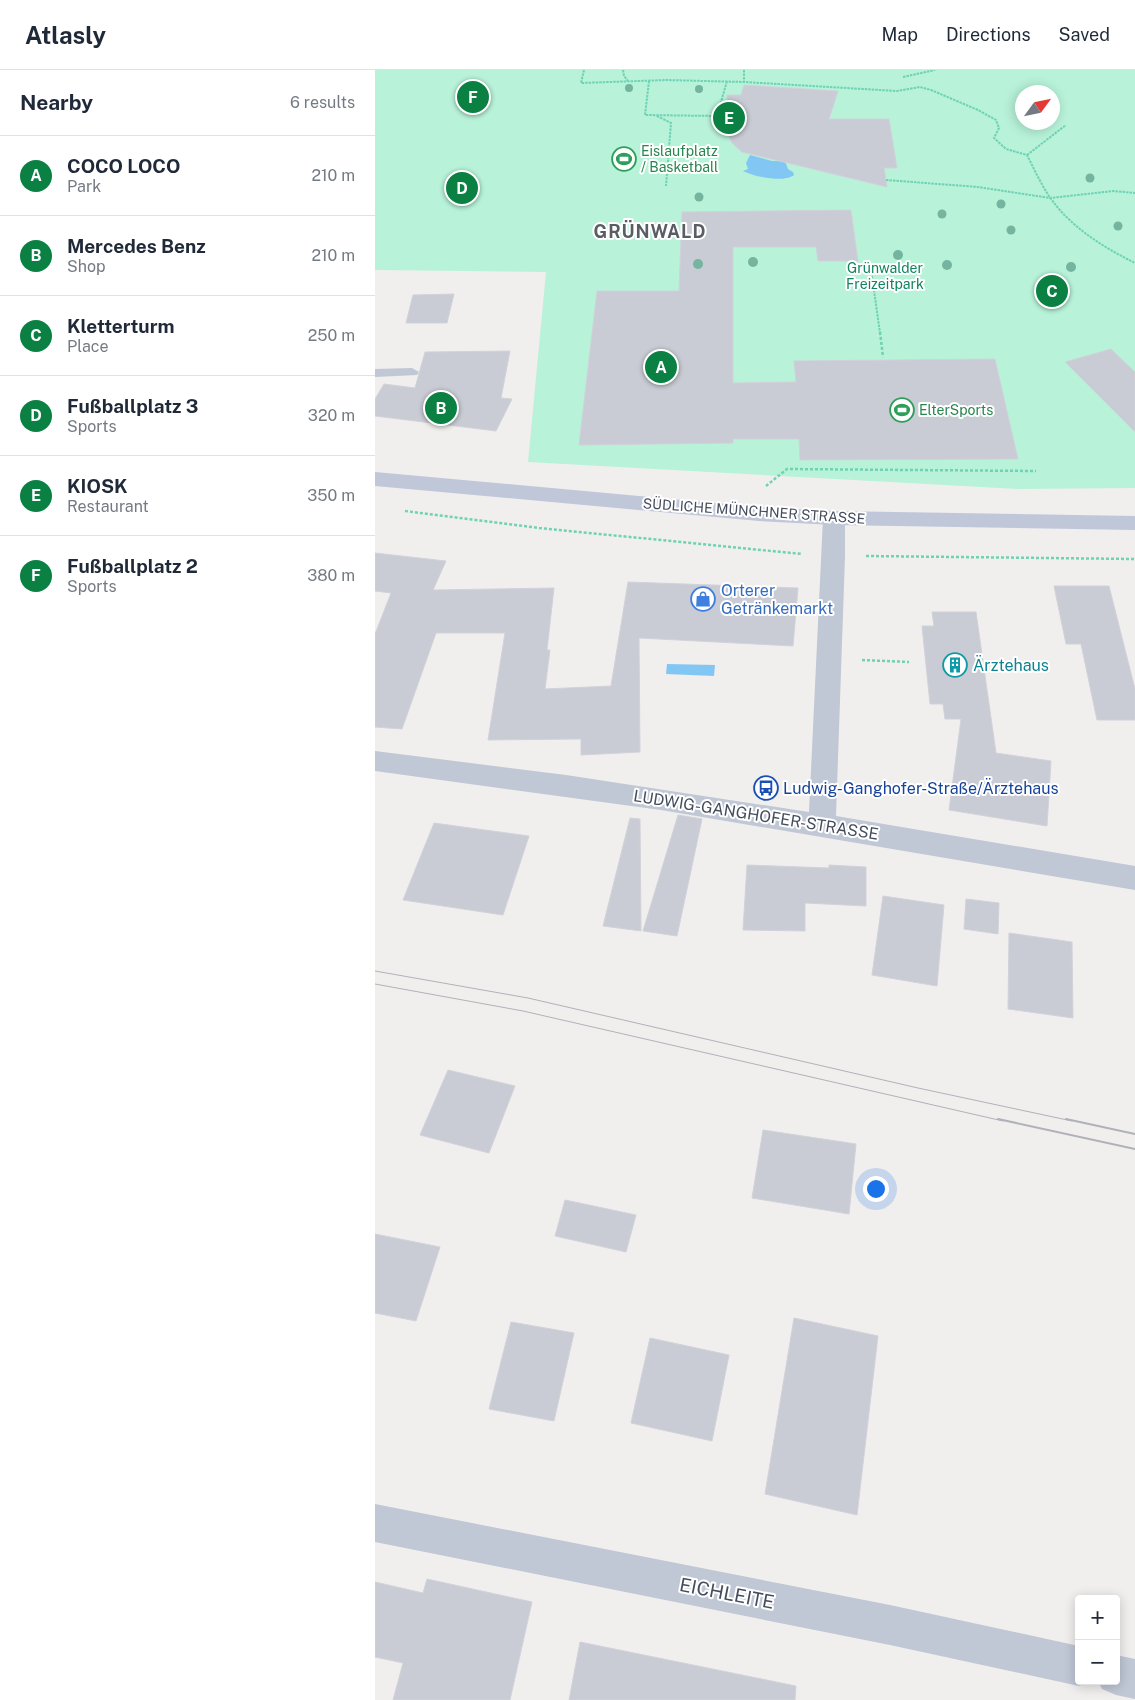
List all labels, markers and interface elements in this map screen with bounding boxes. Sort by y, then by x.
text: Atlasly [25,21,106,49]
text: Map [881,24,918,45]
text: Directions [946,24,1031,45]
text: Saved [1059,24,1110,45]
pin: F [457,78,489,116]
north arrow [1015,85,1060,130]
text: Nearby [20,90,93,115]
text: 6 results [290,93,355,112]
pin: E [713,99,745,137]
place label: Eislaufplatz / Basketball [641,143,718,175]
sports icon: Eislaufplatz / Basketball [611,146,637,172]
text: COCO LOCO [67,155,180,177]
text: A [30,166,42,185]
text: 210 m [311,166,355,185]
pin: D [446,169,478,207]
text: Park [67,177,101,196]
district label: GRÜNWALD [594,220,706,242]
text: Mercedes Benz [67,235,206,257]
text: B [31,246,41,265]
text: 210 m [311,246,355,265]
text: Shop [67,257,106,276]
park label: Grünwalder Freizeitpark [846,260,924,292]
pin: C [1036,272,1068,310]
text: Kletterturm [67,315,175,337]
text: C [30,326,42,345]
text: 250 m [308,326,355,345]
text: Place [67,337,109,356]
pin: A [645,348,677,386]
pin: B [425,389,457,427]
text: Fußballplatz 3 [67,395,198,417]
sports icon: ElterSports [889,397,915,423]
place label: ElterSports [919,402,993,418]
text: D [30,406,42,425]
text: 320 m [308,406,355,425]
text: Sports [67,417,117,436]
text: KIOSK [67,475,128,497]
text: E [31,486,41,505]
text: 350 m [307,486,355,505]
street label: SÜDLICHE MÜNCHNER STRASSE [642,493,866,527]
text: Restaurant [67,497,149,516]
text: Fußballplatz 2 [67,555,198,577]
text: F [31,566,41,585]
text: 380 m [307,566,355,585]
text: Sports [67,577,117,596]
place label: Orterer Getränkemarkt [721,581,833,618]
shop icon: Orterer Getränkemarkt [690,586,716,612]
building icon: Ärztehaus [942,652,968,678]
place label: Ärztehaus [973,655,1049,675]
bus stop icon: Ludwig-Ganghofer-Straße/Ärztehaus [753,775,779,801]
place label: Ludwig-Ganghofer-Straße/Ärztehaus [783,778,1059,798]
street label: LUDWIG-GANGHOFER-STRASSE [632,786,880,844]
your location [863,1176,889,1202]
street label: EICHLEITE [678,1573,776,1613]
map controls [1075,1595,1120,1685]
button: + [1075,1595,1120,1640]
button: − [1075,1640,1120,1685]

